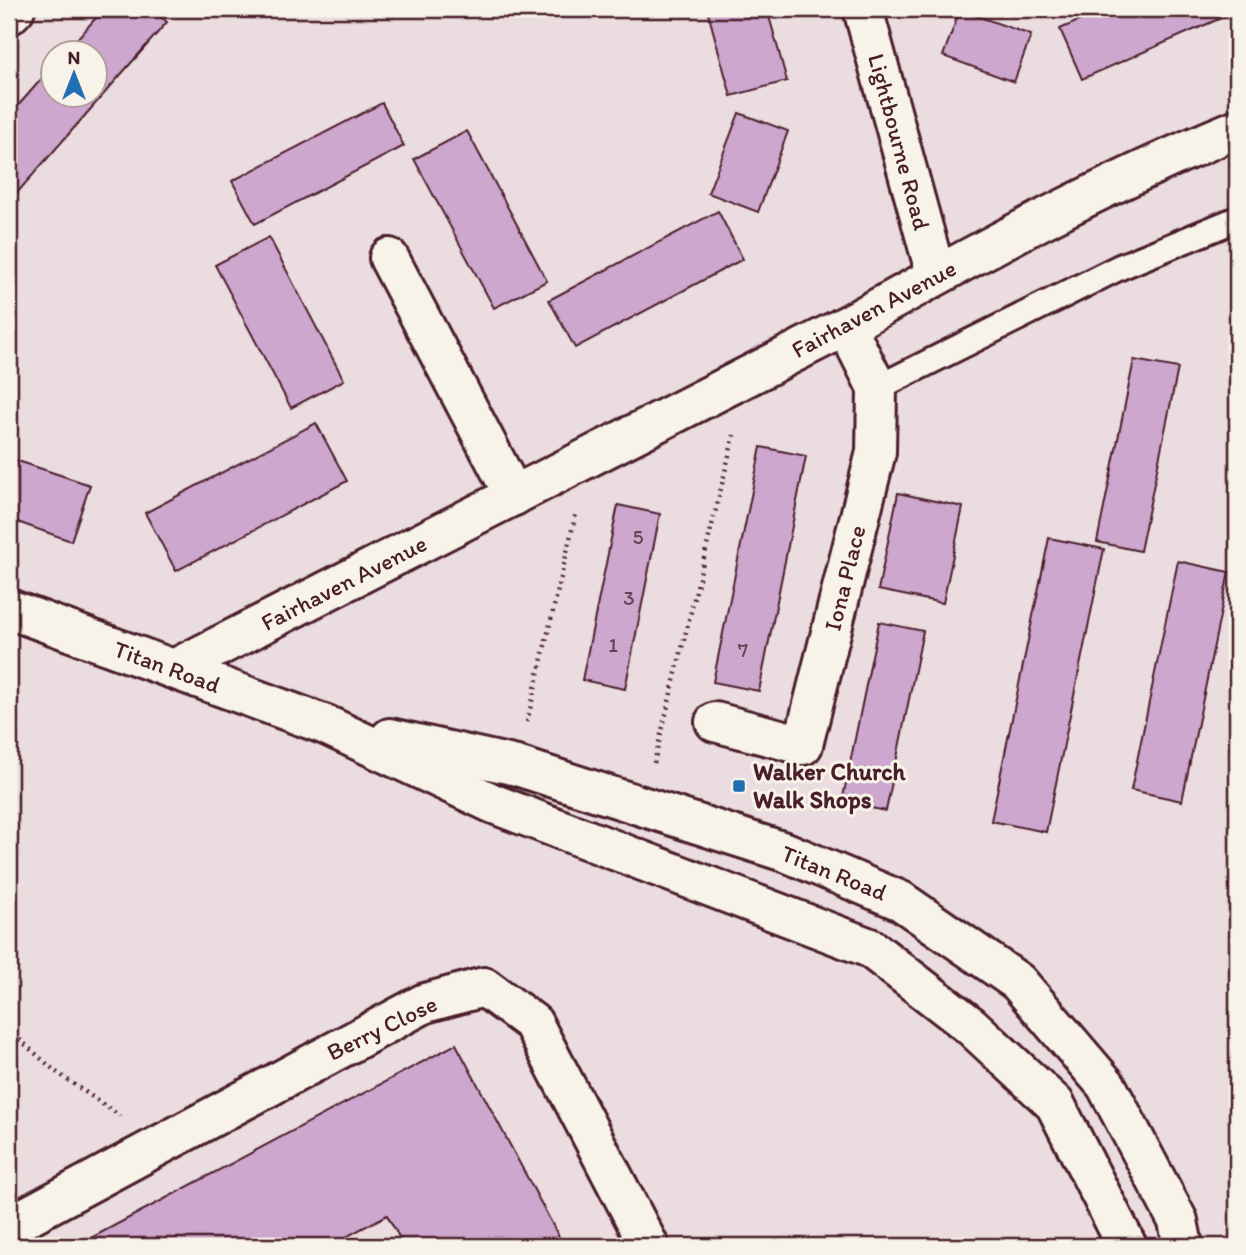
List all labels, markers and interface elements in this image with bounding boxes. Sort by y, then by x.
north arrow [38,38,108,108]
text: N [68,46,80,69]
street label: Lightbourne Road [862,50,937,233]
street label: Fairhaven Avenue [787,253,961,364]
street label: Iona Place [817,522,872,634]
house number: 5 [632,524,644,549]
street label: Fairhaven Avenue [256,528,432,637]
house number: 3 [623,585,635,610]
house number: 1 [608,632,618,657]
street label: Titan Road [110,634,224,699]
house number: 7 [738,637,748,662]
place label: Walker Church Walk Shops [753,757,907,815]
marker: Walker Church Walk Shops [731,778,747,794]
street label: Titan Road [777,838,891,907]
street label: Berry Close [322,988,442,1067]

